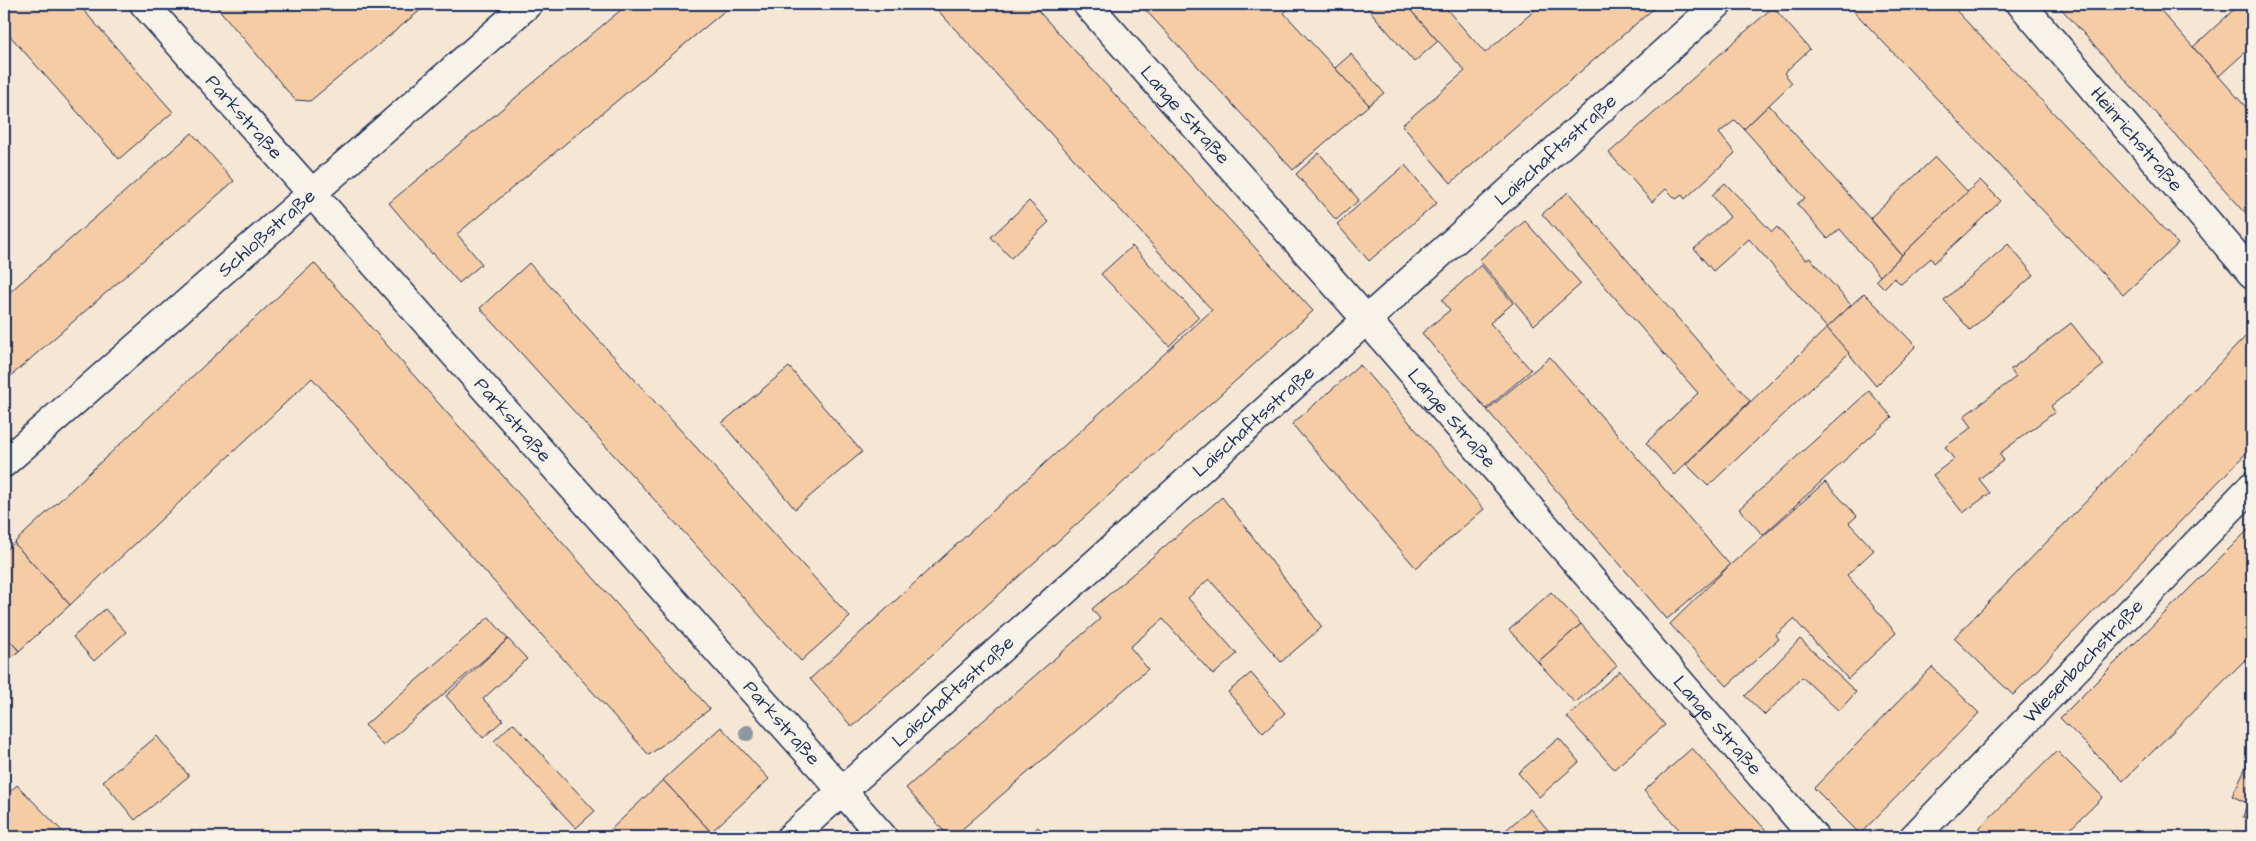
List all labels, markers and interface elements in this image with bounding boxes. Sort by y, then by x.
street label: Lange Straße [1134,59,1236,170]
street label: Parkstraße [199,69,289,165]
street label: Heinrichstraße [2084,81,2189,197]
street label: Laischaftsstraße [1489,88,1623,212]
street label: Schloßstraße [212,183,321,283]
street label: Laischaftsstraße [1187,359,1321,483]
street label: Lange Straße [1401,363,1503,474]
street label: Parkstraße [468,372,558,468]
street label: Wiesenbachstraße [2017,593,2150,729]
street label: Laischaftsstraße [886,629,1020,753]
street label: Lange Straße [1667,670,1768,781]
street label: Parkstraße [737,675,827,771]

